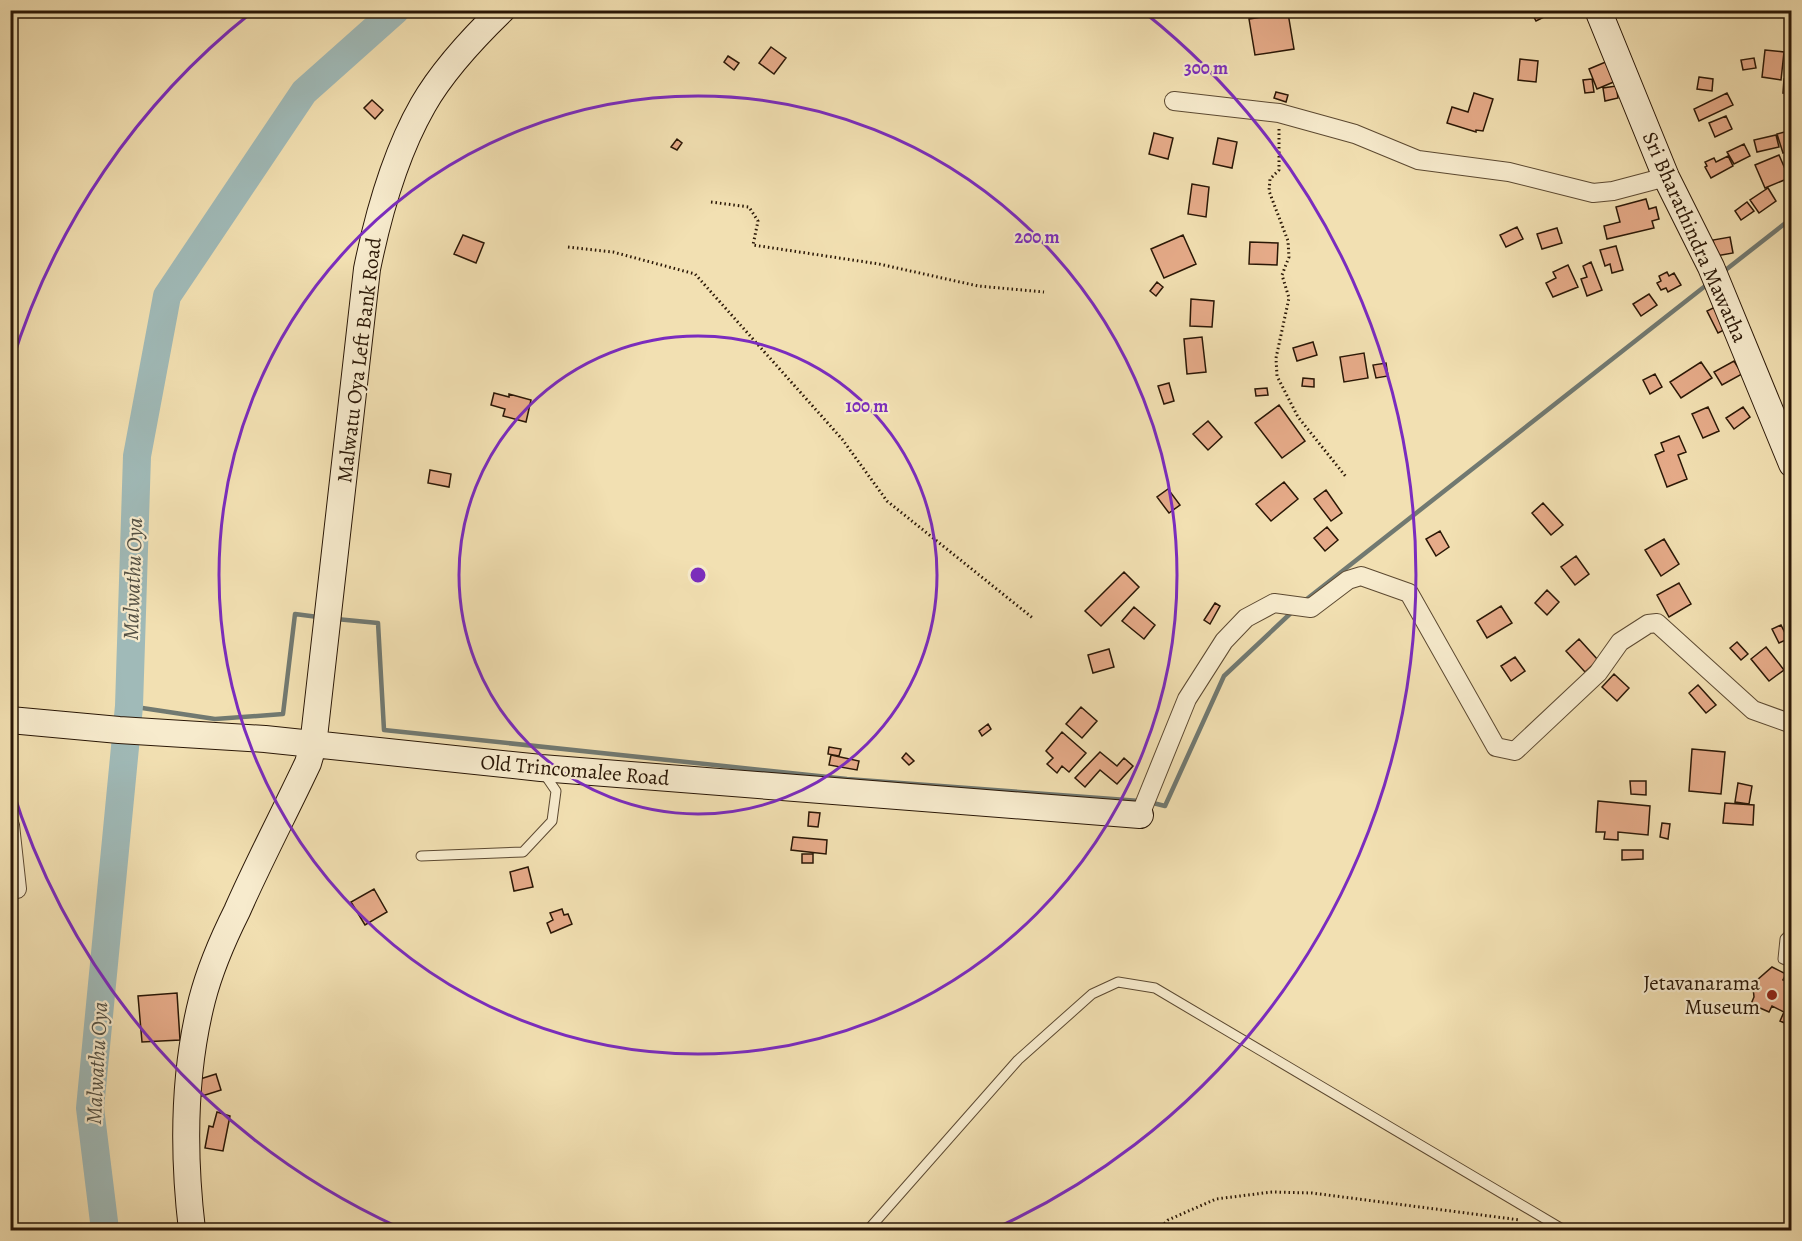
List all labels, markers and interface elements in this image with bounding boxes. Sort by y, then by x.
text: 300 m [1184,56,1228,80]
street label: Sri Bharathindra Mawatha [1636,127,1754,347]
text: 200 m [1014,225,1060,249]
street label: Malwatu Oya Left Bank Road [330,235,388,484]
text: 100 m [846,394,888,418]
water label: Malwathu Oya [116,517,150,641]
centre of rings [688,565,708,585]
street label: Old Trincomalee Road [479,748,671,792]
place label: Jetavanarama Museum [1643,969,1760,1021]
marker: Jetavanarama Museum [1765,988,1779,1002]
water label: Malwathu Oya [79,1001,115,1125]

